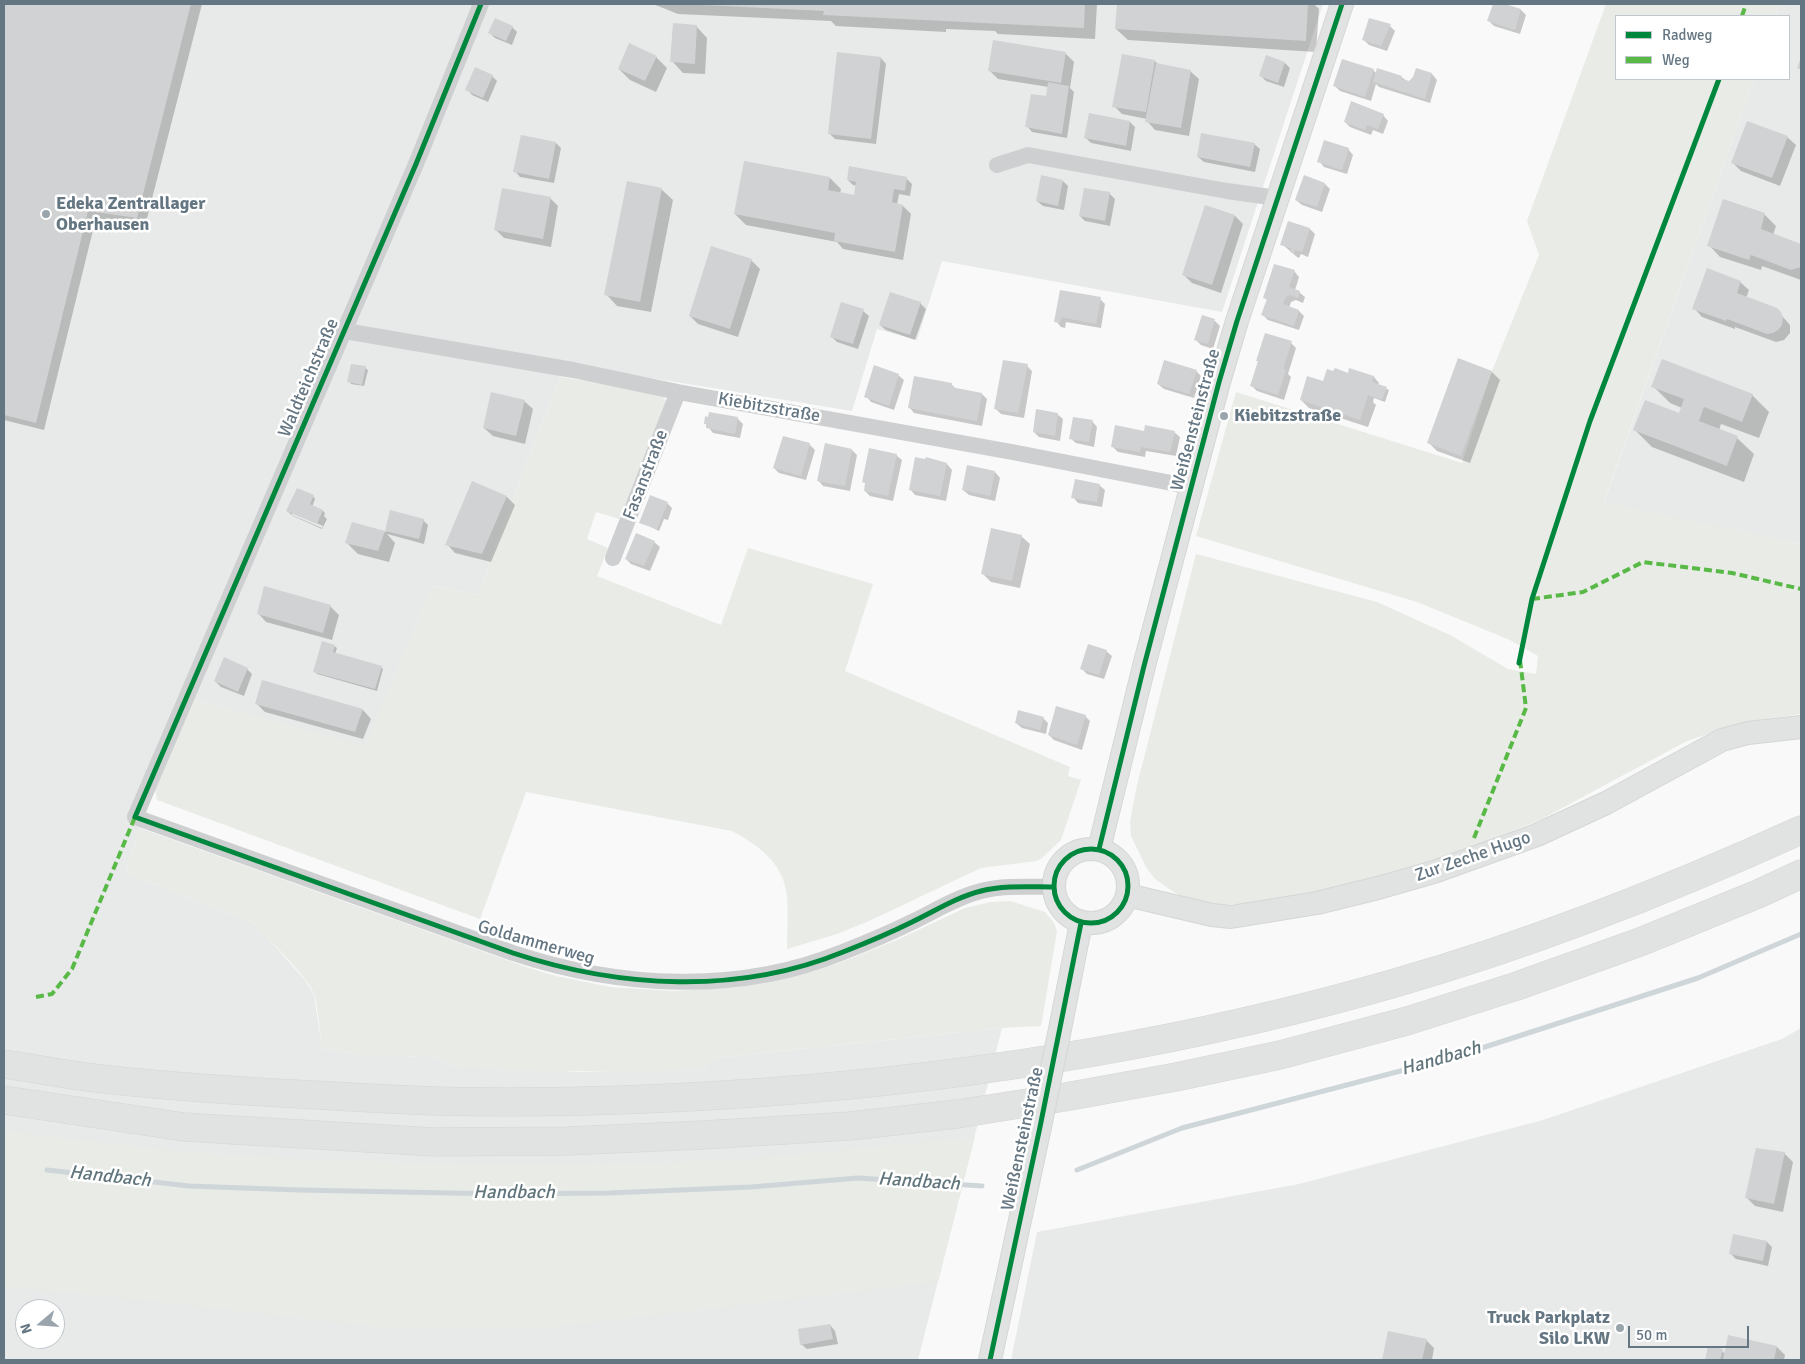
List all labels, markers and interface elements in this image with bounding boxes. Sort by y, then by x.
legend [1615,15,1790,80]
text: Radweg [1662,26,1712,44]
text: Weg [1662,51,1690,69]
place label: Edeka Zentrallager Oberhausen [56,193,205,235]
marker: Edeka Zentrallager Oberhausen [40,208,52,220]
street label: Waldteichstraße [274,315,344,441]
street label: Weißensteinstraße [1167,347,1225,493]
street label: Kiebitzstraße [716,388,822,428]
place label: Kiebitzstraße [1234,405,1341,427]
marker: Kiebitzstraße [1218,410,1230,422]
street label: Fasanstraße [619,427,673,523]
street label: Zur Zeche Hugo [1412,827,1534,887]
street label: Goldammerweg [475,916,597,970]
water label: Handbach [1399,1037,1483,1081]
street label: Weißensteinstraße [997,1065,1049,1213]
water label: Handbach [68,1161,152,1193]
water label: Handbach [877,1168,961,1196]
water label: Handbach [473,1182,555,1204]
north arrow [15,1299,65,1349]
place label: Truck Parkplatz Silo LKW [1487,1307,1610,1350]
scale bar [1630,1316,1751,1348]
text: N [17,1321,36,1336]
marker: Truck Parkplatz Silo LKW [1614,1322,1626,1334]
text: 50 m [1636,1326,1667,1344]

